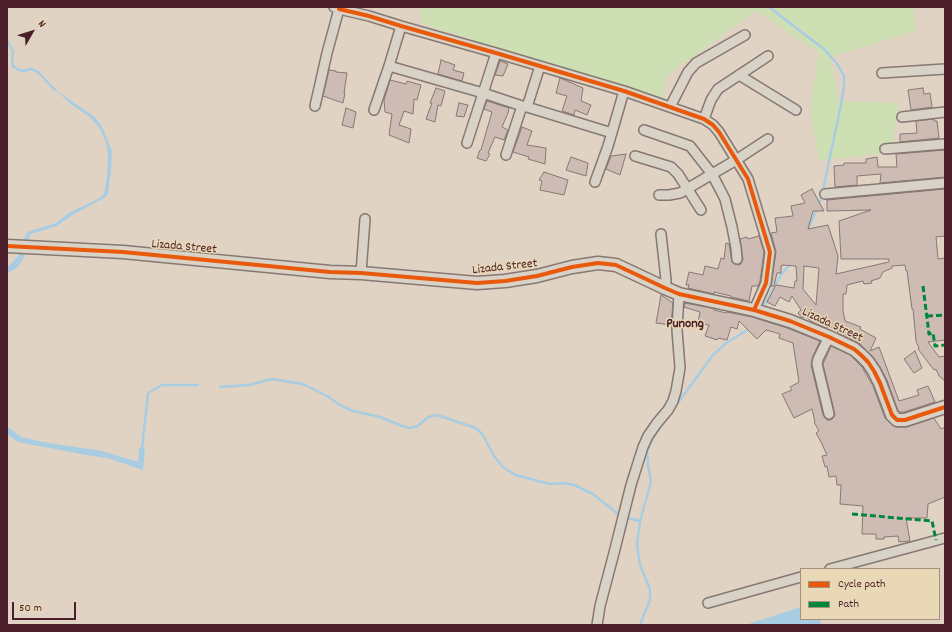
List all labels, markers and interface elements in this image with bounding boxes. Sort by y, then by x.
north arrow [12,12,52,52]
text: N [33,17,49,32]
street label: Lizada Street [151,237,217,259]
street label: Lizada Street [472,257,538,279]
street label: Lizada Street [799,305,865,347]
district label: Punong [666,317,704,333]
legend [800,568,940,620]
text: Cycle path [838,576,886,593]
scale bar [14,594,78,620]
text: Path [838,596,859,613]
text: 50 m [19,600,42,617]

